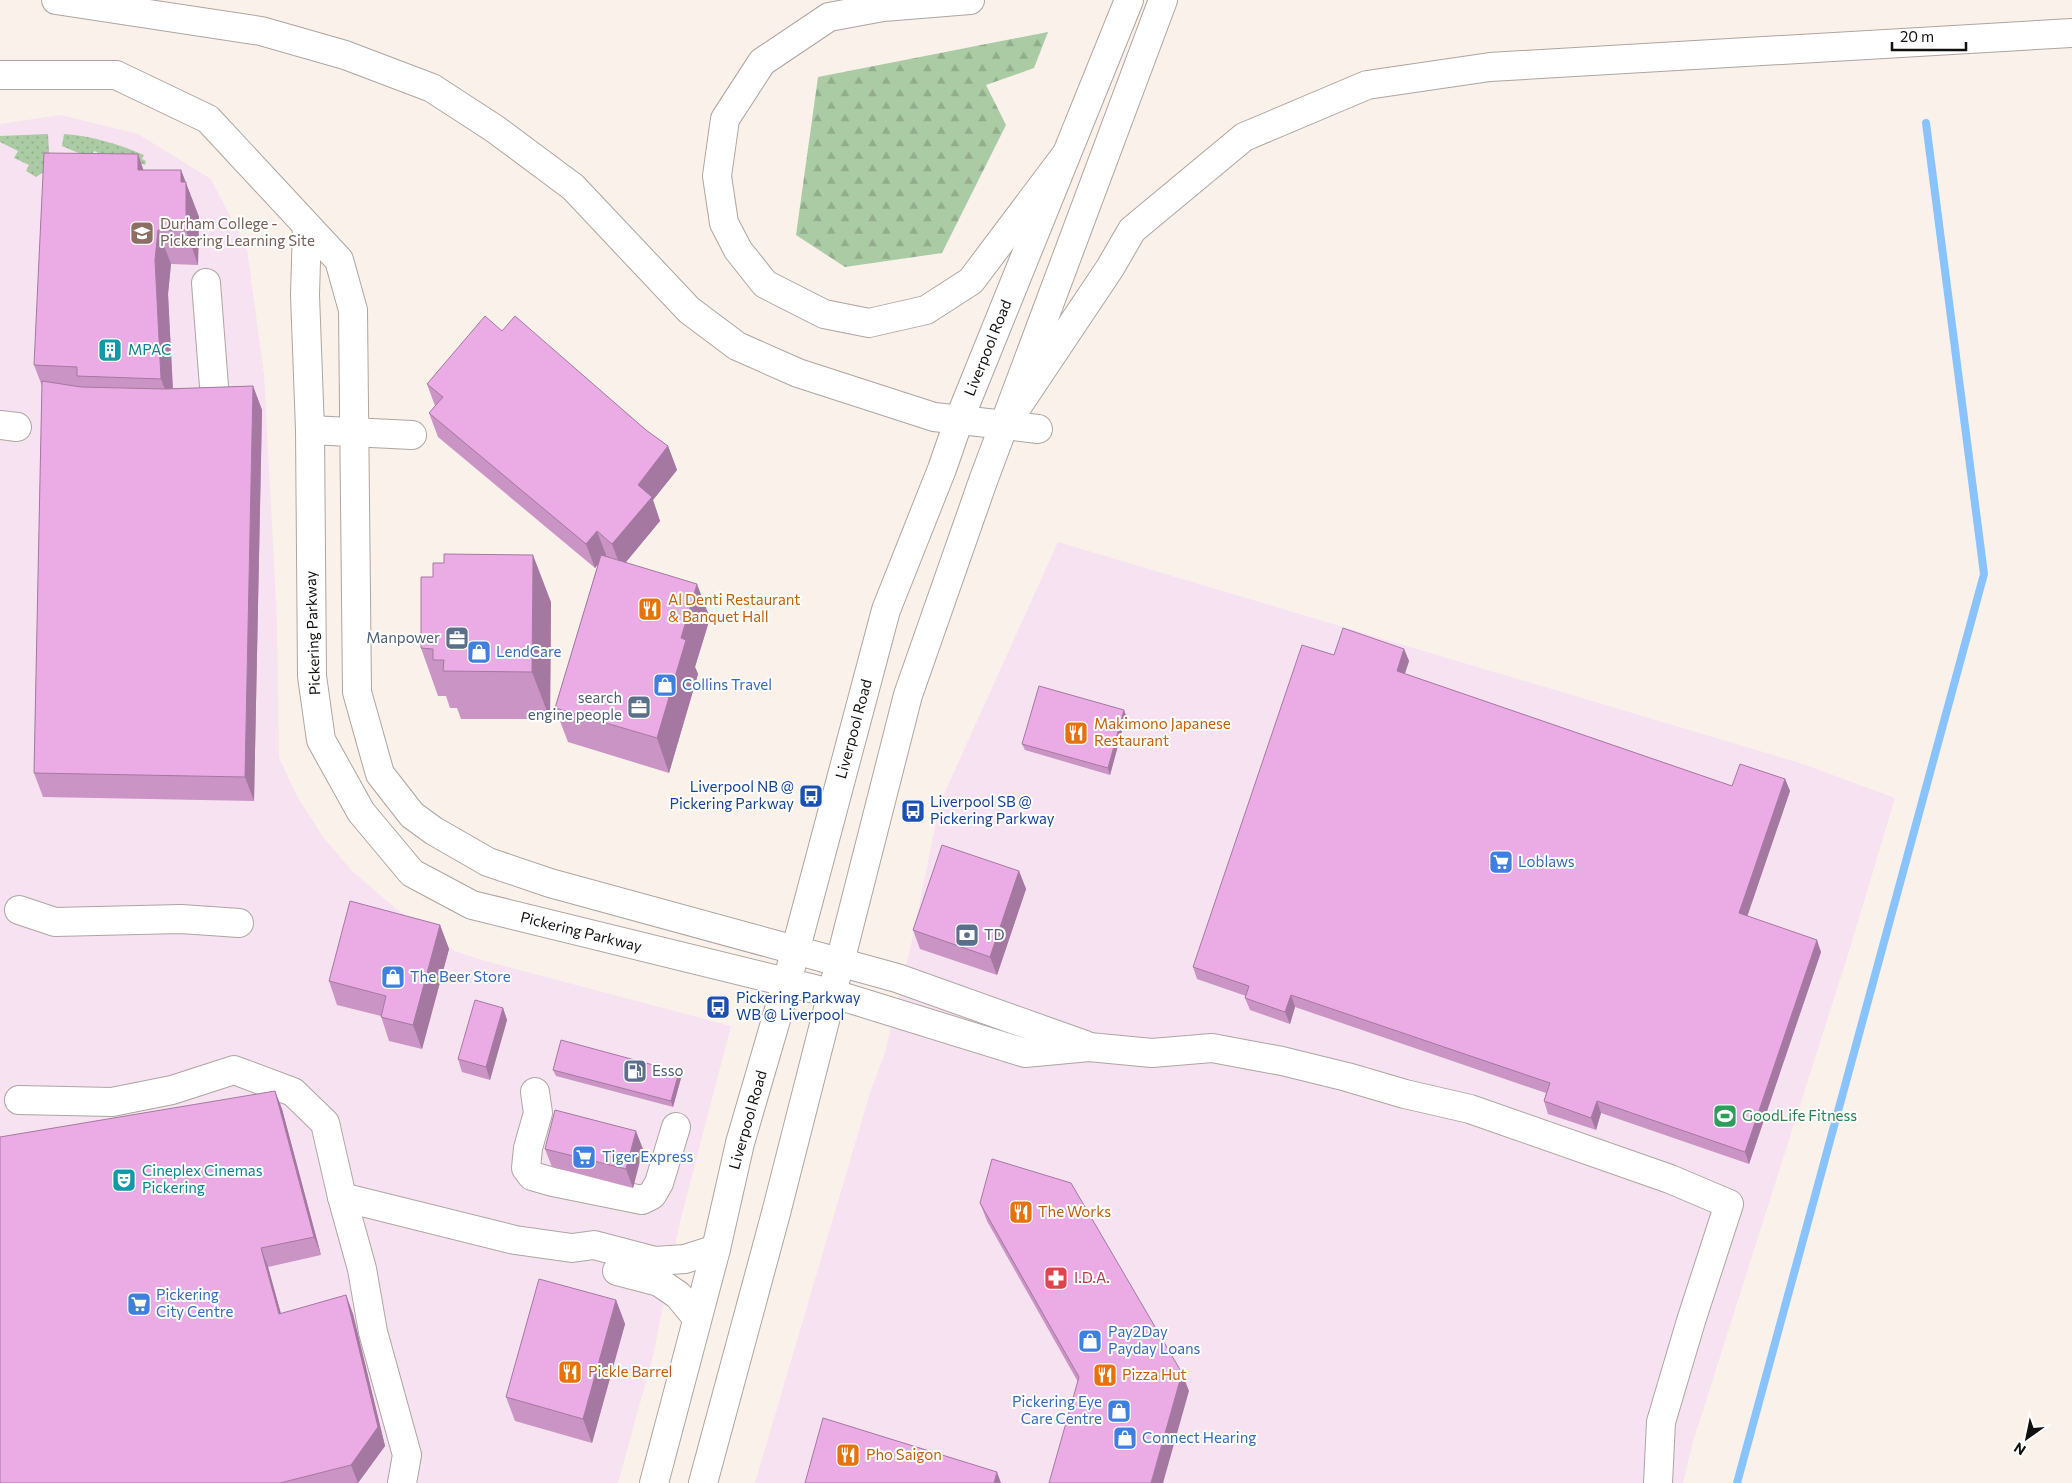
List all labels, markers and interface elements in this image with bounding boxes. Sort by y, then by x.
scale bar [1892,20,1966,52]
text: 20 m [1900,27,1934,45]
place label: Durham College - Pickering Learning Site [160,214,315,249]
school or university icon: Durham College - Pickering Learning Site [129,220,155,246]
street label: Liverpool Road [960,297,1015,398]
building icon: MPAC [97,337,123,363]
place label: MPAC [128,340,171,358]
street label: Pickering Parkway [301,570,323,696]
place label: Al Denti Restaurant & Banquet Hall [668,590,801,625]
restaurant icon: Al Denti Restaurant & Banquet Hall [637,596,663,622]
office icon: Manpower [444,625,470,651]
place label: Manpower [366,628,440,646]
shop icon: LendCare [466,639,492,665]
place label: LendCare [496,642,562,660]
shop icon: Collins Travel [652,672,678,698]
place label: Collins Travel [682,675,772,693]
street label: Liverpool Road [831,677,875,780]
place label: search engine people [528,688,622,723]
office icon: search engine people [626,694,652,720]
place label: Makimono Japanese Restaurant [1094,714,1231,749]
restaurant icon: Makimono Japanese Restaurant [1063,720,1089,746]
place label: Liverpool NB @ Pickering Parkway [669,777,794,812]
bus stop icon: Liverpool NB @ Pickering Parkway [798,783,824,809]
place label: Liverpool SB @ Pickering Parkway [930,792,1055,827]
bus stop icon: Liverpool SB @ Pickering Parkway [900,798,926,824]
supermarket icon: Loblaws [1488,849,1514,875]
place label: Loblaws [1518,852,1575,870]
street label: Pickering Parkway [519,907,644,955]
bank icon: TD [954,922,980,948]
place label: TD [984,925,1005,943]
shop icon: The Beer Store [380,964,406,990]
place label: The Beer Store [410,967,511,985]
place label: Pickering Parkway WB @ Liverpool [736,988,861,1023]
bus stop icon: Pickering Parkway WB @ Liverpool [705,994,731,1020]
fuel station icon: Esso [622,1058,648,1084]
place label: Esso [652,1061,683,1079]
street label: Liverpool Road [724,1068,770,1171]
sports icon: GoodLife Fitness [1712,1103,1738,1129]
place label: GoodLife Fitness [1742,1106,1857,1124]
supermarket icon: Tiger Express [571,1144,597,1170]
place label: Tiger Express [602,1147,693,1165]
place label: Cineplex Cinemas Pickering [142,1161,263,1196]
theatre icon: Cineplex Cinemas Pickering [111,1167,137,1193]
restaurant icon: The Works [1008,1199,1034,1225]
place label: The Works [1038,1202,1111,1220]
pharmacy icon: I.D.A. [1043,1265,1069,1291]
place label: I.D.A. [1074,1268,1110,1286]
place label: Pickering City Centre [156,1285,234,1320]
supermarket icon: Pickering City Centre [126,1291,152,1317]
place label: Pay2Day Payday Loans [1108,1322,1201,1357]
shop icon: Pay2Day Payday Loans [1077,1328,1103,1354]
restaurant icon: Pickle Barrel [557,1359,583,1385]
place label: Pickle Barrel [588,1362,672,1380]
restaurant icon: Pizza Hut [1092,1362,1118,1388]
place label: Pizza Hut [1122,1365,1187,1383]
place label: Pickering Eye Care Centre [1012,1392,1102,1427]
shop icon: Pickering Eye Care Centre [1106,1398,1132,1424]
north arrow [2002,1413,2052,1463]
shop icon: Connect Hearing [1112,1425,1138,1451]
place label: Connect Hearing [1142,1428,1256,1446]
text: N [2011,1439,2029,1459]
restaurant icon: Pho Saigon [835,1442,861,1468]
place label: Pho Saigon [866,1445,942,1463]

